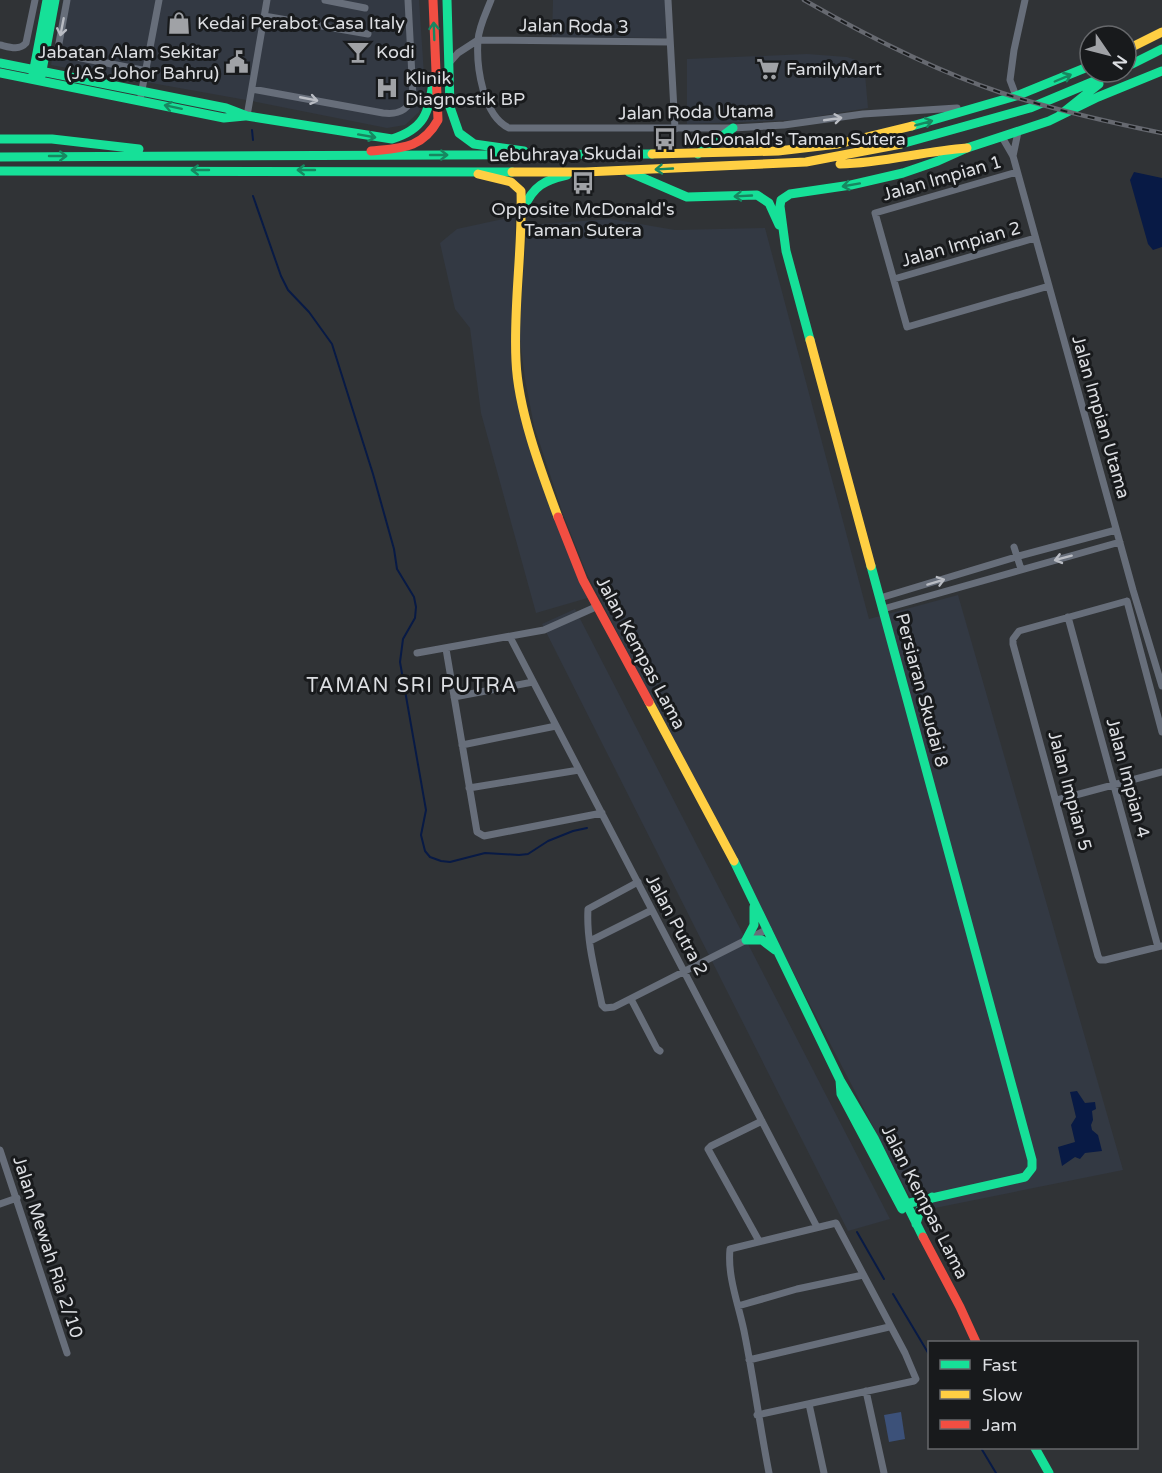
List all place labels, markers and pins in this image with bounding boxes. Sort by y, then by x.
shop icon: Kedai Perabot Casa Italy [166,10,192,36]
place label: Kedai Perabot Casa Italy [197,12,405,34]
bar icon: Kodi [345,39,371,65]
place label: Jabatan Alam Sekitar (JAS Johor Bahru) [38,41,219,84]
place label: Kodi [376,41,415,63]
public building icon: Jabatan Alam Sekitar (JAS Johor Bahru) [224,49,250,75]
supermarket icon: FamilyMart [755,56,781,82]
place label: FamilyMart [786,58,882,80]
place label: Klinik Diagnostik BP [405,67,525,110]
hospital icon: Klinik Diagnostik BP [374,75,400,101]
bus stop icon: McDonald's Taman Sutera [652,126,678,152]
place label: McDonald's Taman Sutera [683,128,906,150]
bus stop icon: Opposite McDonald's Taman Sutera [570,170,596,196]
place label: Opposite McDonald's Taman Sutera [491,198,675,241]

